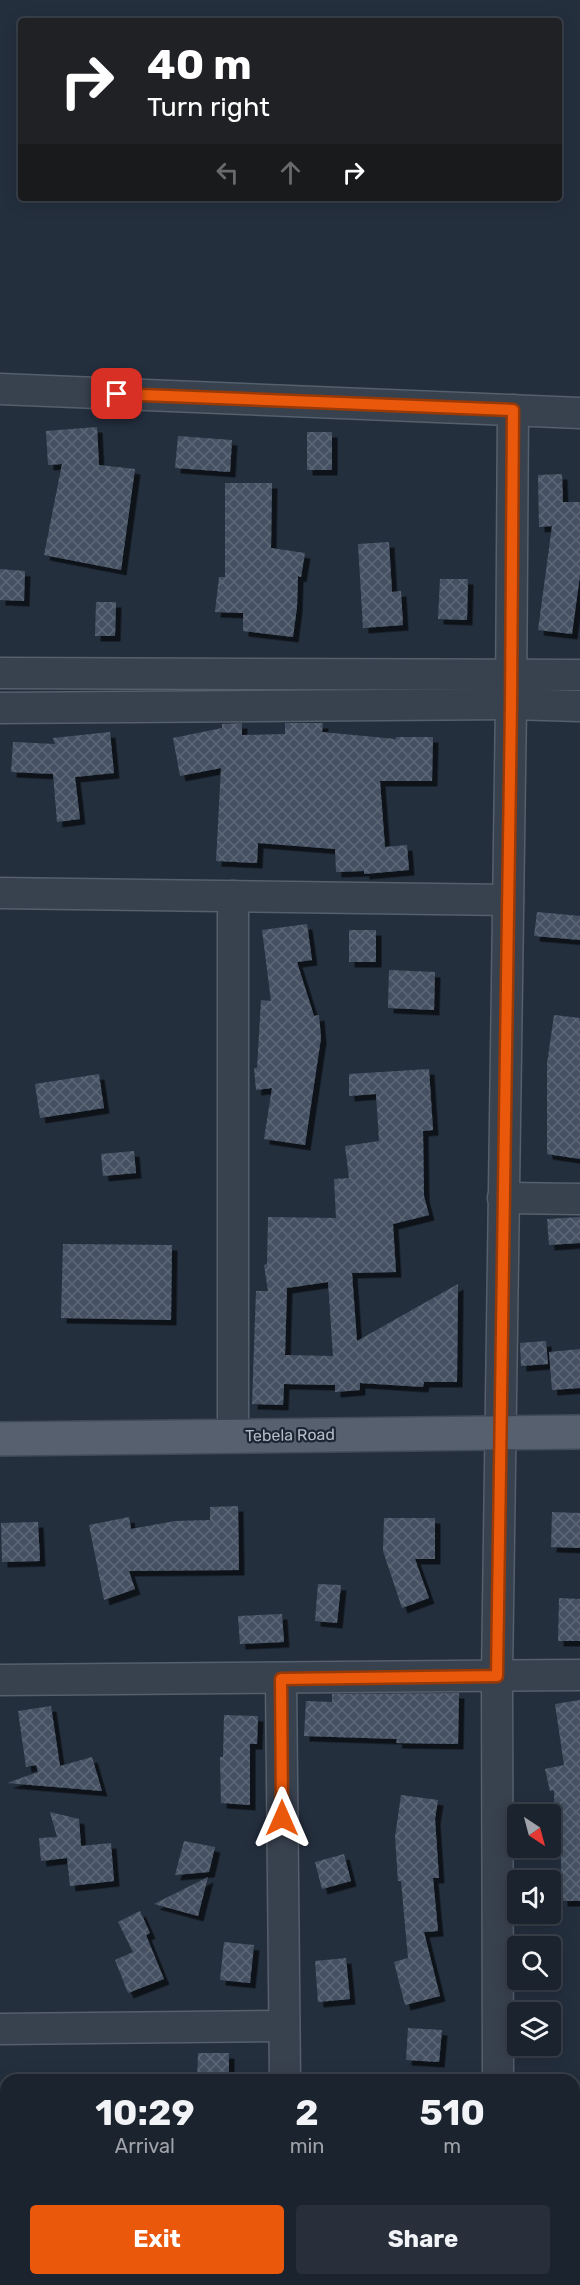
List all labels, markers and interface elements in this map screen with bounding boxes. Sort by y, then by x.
text: 40 m [147,40,252,90]
icon: right [48,42,126,120]
text: Turn right [147,91,270,123]
icon: left [211,156,244,189]
icon: ahead [274,156,307,189]
icon: right [337,156,370,189]
pin [91,368,142,419]
icon: arrive [100,377,133,410]
street label: Tebela Road [245,1425,335,1445]
position arrow [250,1786,314,1850]
north arrow [507,1804,561,1858]
map controls [507,1804,561,2056]
button: sound [507,1870,561,1924]
button: search [507,1936,561,1990]
button: layers [507,2002,561,2056]
text: 10:29 [95,2091,195,2134]
text: 2 [295,2091,319,2134]
text: 510 [420,2091,485,2134]
text: Arrival [115,2134,175,2158]
text: min [290,2134,324,2158]
text: m [443,2134,461,2158]
button: Exit [30,2205,284,2274]
button: Share [296,2205,550,2274]

